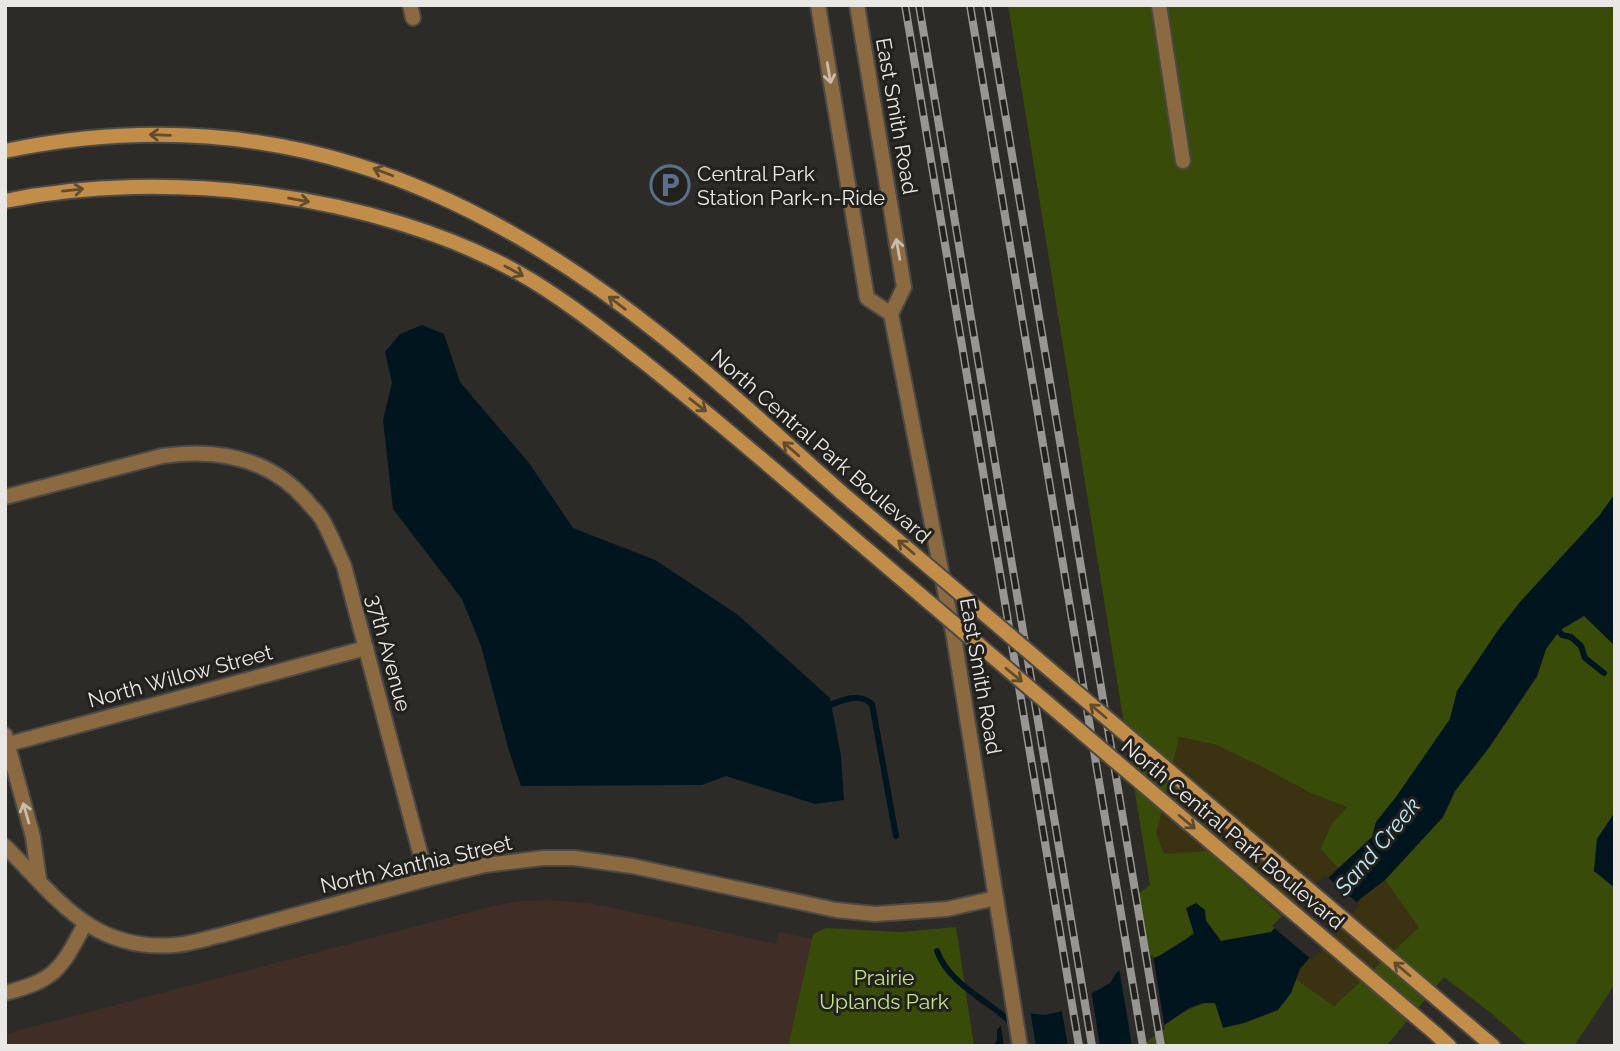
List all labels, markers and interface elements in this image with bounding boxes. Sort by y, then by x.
street label: East Smith Road [871,36,923,196]
one-way arrow [823,61,836,83]
one-way arrow [149,128,172,142]
place label: Central Park Station Park-n-Ride [697,161,885,210]
parking icon: Central Park Station Park-n-Ride [649,164,691,206]
one-way arrow [373,165,395,178]
one-way arrow [61,184,83,197]
one-way arrow [287,194,310,208]
one-way arrow [891,238,904,261]
one-way arrow [503,265,524,278]
one-way arrow [608,295,626,310]
street label: North Central Park Boulevard [706,344,936,548]
one-way arrow [688,397,707,412]
one-way arrow [782,441,800,457]
one-way arrow [897,539,915,555]
street label: 37th Avenue [361,592,417,714]
street label: East Smith Road [955,596,1007,756]
street label: North Willow Street [85,639,275,713]
one-way arrow [1004,667,1022,683]
one-way arrow [1089,703,1107,719]
street label: North Central Park Boulevard [1117,733,1349,935]
water label: Sand Creek [1328,792,1426,901]
one-way arrow [19,802,32,825]
one-way arrow [1178,814,1196,830]
street label: North Xanthia Street [318,830,514,898]
one-way arrow [1393,961,1411,977]
park label: Prairie Uplands Park [819,965,949,1014]

